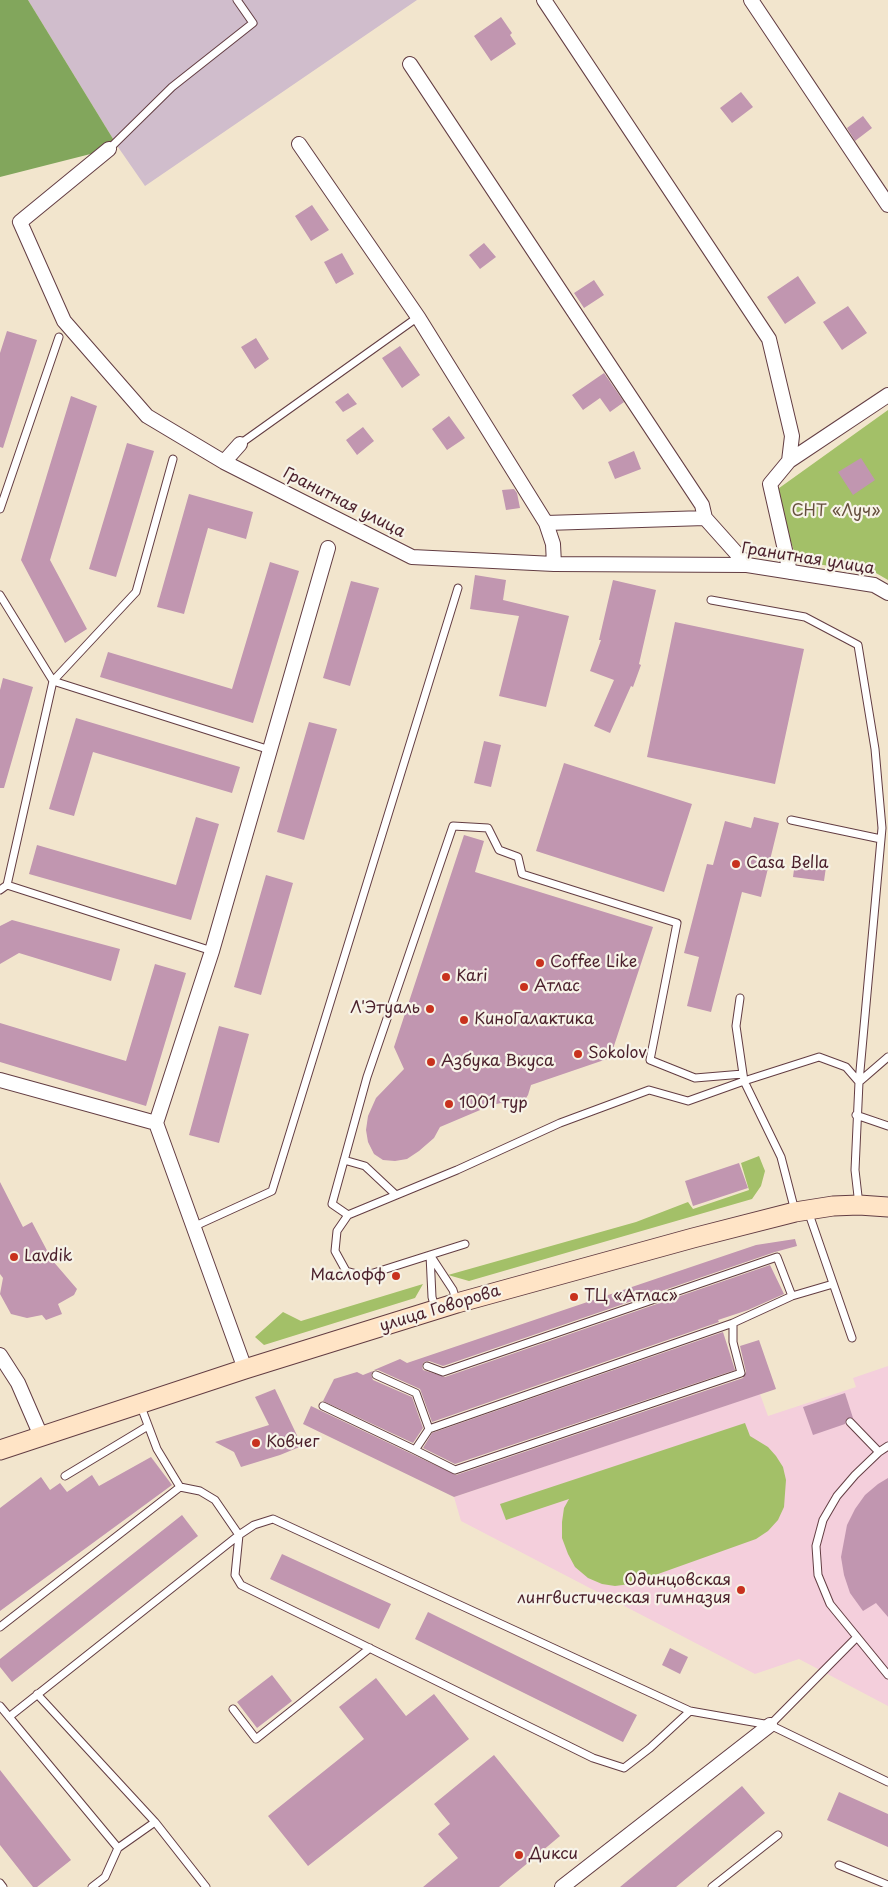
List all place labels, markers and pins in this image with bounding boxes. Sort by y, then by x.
place label: Casa Bella [746,854,828,874]
marker: Casa Bella [730,858,742,870]
place label: Coffee Like [550,953,637,973]
marker: Coffee Like [534,957,546,969]
place label: Kari [456,967,488,987]
marker: Kari [440,971,452,983]
place label: Атлас [534,977,580,997]
marker: Атлас [518,981,530,993]
place label: Л'Этуаль [350,999,420,1019]
marker: Л'Этуаль [424,1003,436,1015]
place label: КиноГалактика [474,1010,594,1030]
marker: КиноГалактика [458,1014,470,1026]
place label: Sokolov [588,1044,647,1064]
marker: Sokolov [572,1048,584,1060]
place label: Азбука Вкуса [441,1052,554,1072]
marker: Азбука Вкуса [425,1056,437,1068]
place label: 1001 тур [459,1094,528,1114]
marker: 1001 тур [443,1098,455,1110]
place label: Lavdik [24,1247,73,1267]
marker: Lavdik [8,1251,20,1263]
place label: Маслофф [310,1266,386,1286]
marker: Маслофф [390,1270,402,1282]
place label: ТЦ «Атлас» [584,1287,678,1307]
marker: ТЦ «Атлас» [568,1291,580,1303]
place label: Ковчег [266,1433,319,1453]
marker: Ковчег [250,1437,262,1449]
place label: Одинцовская лингвистическая гимназия [518,1571,731,1609]
marker: Одинцовская лингвистическая гимназия [735,1584,747,1596]
place label: Дикси [529,1845,578,1865]
marker: Дикси [513,1849,525,1861]

